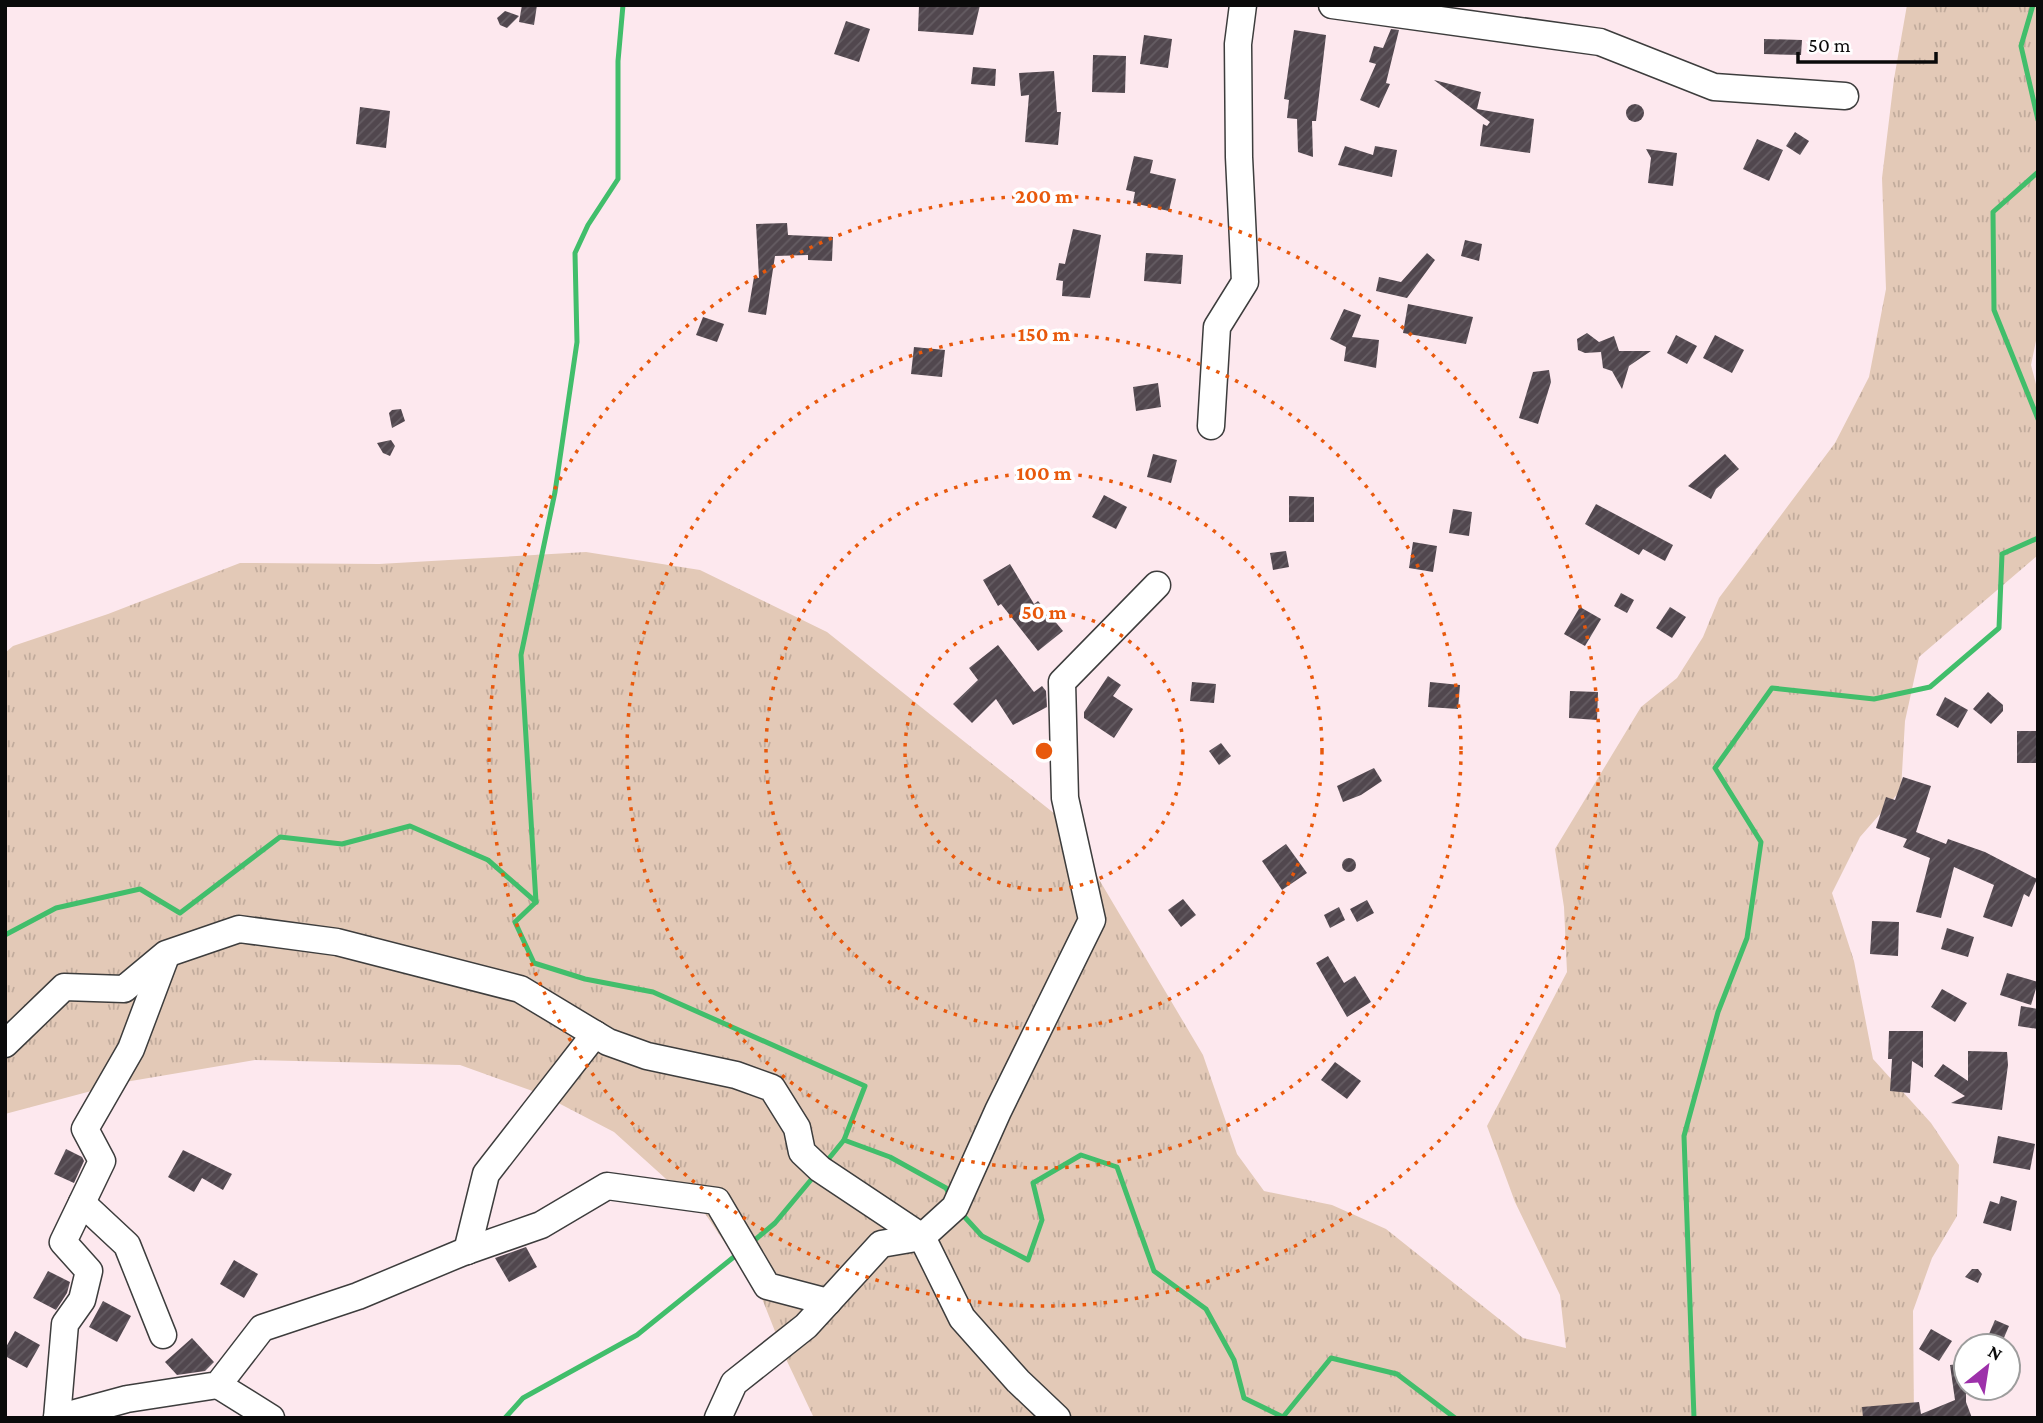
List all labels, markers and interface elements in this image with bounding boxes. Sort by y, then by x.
scale bar [1798,21,1936,65]
text: 50 m [1808,33,1851,57]
text: 200 m [1015,184,1073,208]
text: 150 m [1018,322,1071,346]
text: 100 m [1016,461,1072,485]
text: 50 m [1022,600,1067,624]
centre of rings [1032,739,1056,763]
north arrow [1952,1332,2022,1402]
text: N [1984,1340,2006,1365]

